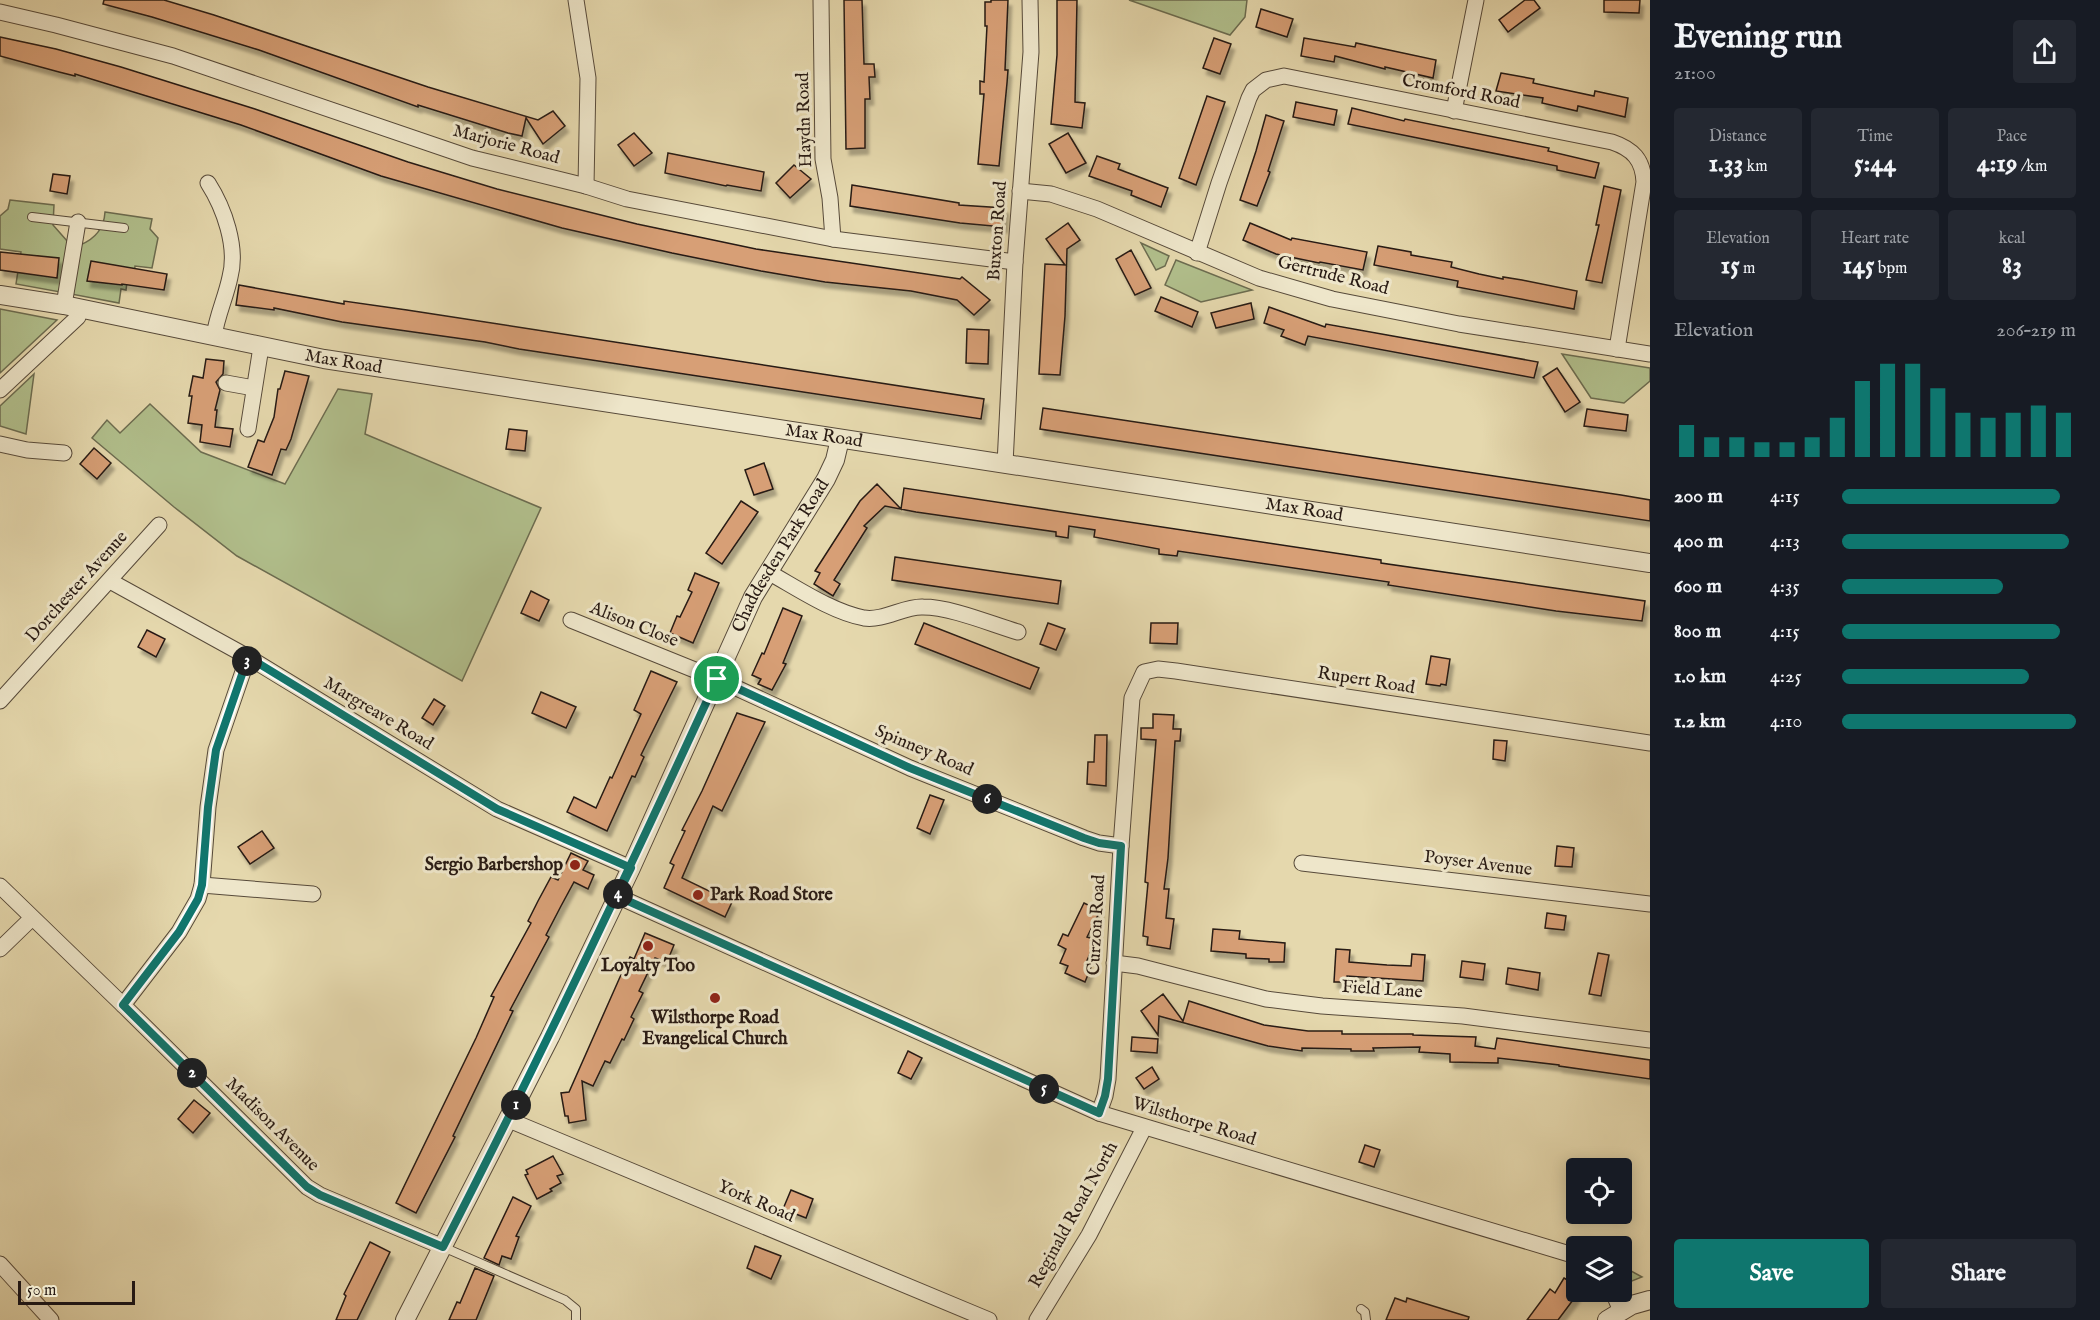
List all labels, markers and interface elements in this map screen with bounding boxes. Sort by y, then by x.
text: Evening run [1674,17,1842,59]
button: share [2013,20,2076,83]
text: 21:00 [1674,61,1716,86]
street label: Cromford Road [1400,69,1522,115]
street label: Haydn Road [792,72,818,168]
street label: Marjorie Road [450,120,562,170]
text: Distance [1709,127,1767,147]
text: Time [1857,127,1893,147]
text: Pace [1997,127,2027,147]
text: 1.33 [1708,147,1743,180]
text: 5:44 [1854,147,1896,180]
text: 4:19 [1977,147,2017,180]
text: km [1743,157,1768,177]
text: /km [2017,157,2047,177]
street label: Buxton Road [983,180,1013,282]
text: Elevation [1706,229,1770,249]
text: Heart rate [1841,229,1909,249]
text: kcal [1999,229,2025,249]
text: 15 [1721,249,1740,282]
text: 145 [1843,249,1874,282]
text: 83 [2002,249,2022,282]
street label: Gertrude Road [1275,251,1391,301]
text: m [1740,259,1755,279]
text: bpm [1874,259,1907,279]
text: Elevation [1674,318,1753,343]
text: 206–219 m [1996,318,2076,343]
street label: Max Road [303,344,384,379]
street label: Max Road [783,419,865,453]
street label: Chaddesden Park Road [727,474,835,636]
text: 200 m [1674,484,1723,509]
text: 4:15 [1770,484,1800,509]
street label: Max Road [1264,492,1345,527]
street label: Dorchester Avenue [21,526,133,648]
text: 400 m [1674,529,1723,554]
text: 4:13 [1770,529,1800,554]
text: 600 m [1674,574,1722,599]
text: 4:35 [1770,574,1800,599]
street label: Alison Close [585,596,682,653]
text: 800 m [1674,619,1721,644]
text: 4:15 [1770,619,1800,644]
pin: 3 [232,646,262,676]
text: 3 [244,651,250,671]
pin [691,653,742,704]
icon: arrive [700,662,733,695]
street label: Rupert Road [1316,662,1417,700]
text: 1.0 km [1674,664,1726,689]
text: 4:25 [1770,664,1802,689]
street label: Margreave Road [319,672,438,756]
text: 1.2 km [1674,709,1726,734]
text: 4:10 [1770,709,1802,734]
street label: Spinney Road [871,720,977,782]
pin: 6 [972,784,1002,814]
text: 6 [984,789,990,809]
street label: Poyser Avenue [1423,846,1533,882]
place label: Sergio Barbershop [425,854,563,877]
marker: Sergio Barbershop [568,858,582,872]
street label: Curzon Road [1083,874,1111,976]
pin: 4 [603,879,633,909]
text: 4 [614,884,622,904]
place label: Park Road Store [710,884,833,907]
marker: Park Road Store [691,888,705,902]
marker: Loyalty Too [641,939,655,953]
place label: Loyalty Too [601,955,695,978]
street label: Field Lane [1341,976,1423,1004]
marker: Wilsthorpe Road Evangelical Church [708,991,722,1005]
place label: Wilsthorpe Road Evangelical Church [642,1007,788,1051]
pin: 2 [177,1058,207,1088]
text: 2 [188,1063,196,1083]
street label: Madison Avenue [220,1073,324,1177]
pin: 5 [1029,1074,1059,1104]
text: 5 [1041,1079,1047,1099]
pin: 1 [501,1090,531,1120]
street label: Wilsthorpe Road [1130,1092,1259,1152]
text: 1 [513,1095,519,1115]
street label: Reginald Road North [1024,1137,1124,1292]
map controls [1566,1158,1632,1302]
button: locate [1566,1158,1632,1224]
street label: York Road [714,1175,798,1229]
button: layers [1566,1236,1632,1302]
button: Save [1674,1239,1869,1308]
button: Share [1881,1239,2076,1308]
scale bar [18,1278,135,1306]
text: 50 m [27,1281,56,1301]

